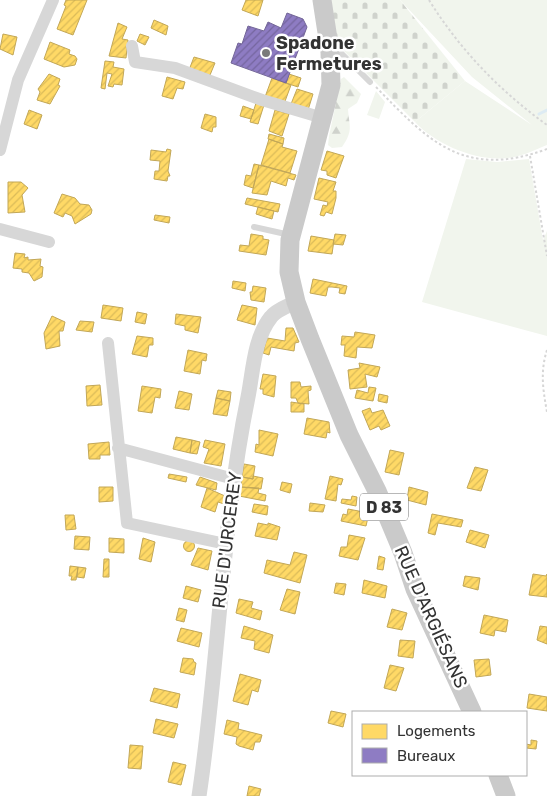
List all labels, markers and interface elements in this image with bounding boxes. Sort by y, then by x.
place label: Spadone Fermetures [276,32,382,75]
marker: Spadone Fermetures [260,47,272,59]
street label: RUE D'URCEREY [208,470,246,610]
road number: D 83 [360,494,408,520]
street label: RUE D'ARGIÉSANS [390,542,472,692]
legend [352,711,527,776]
text: Logements [397,722,476,740]
text: Bureaux [397,747,455,765]

